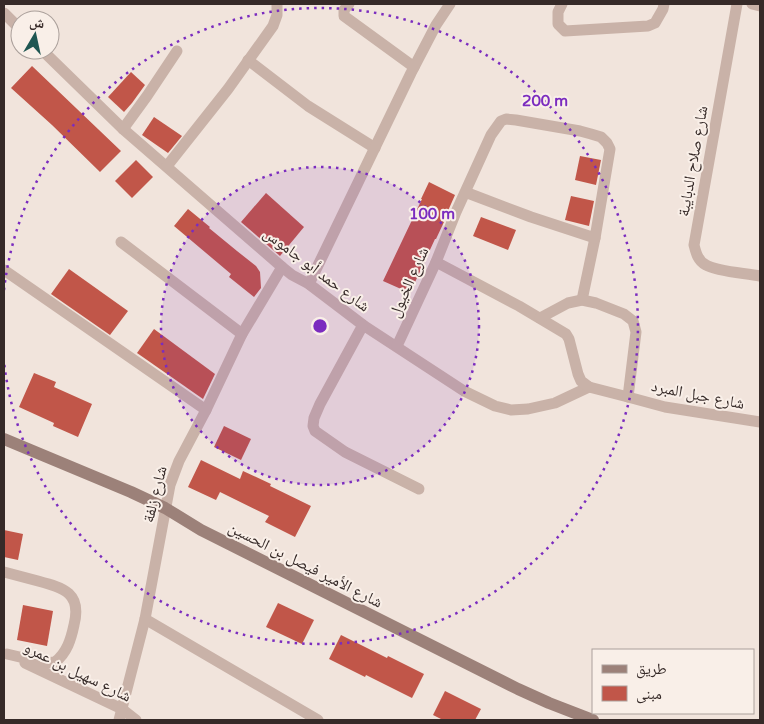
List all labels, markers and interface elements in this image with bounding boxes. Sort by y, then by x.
north arrow [10,10,60,60]
text: ش [28,13,46,32]
text: 200 m [522,92,568,110]
street label: شارع صلاح الدبايبة [673,104,713,218]
text: 100 m [409,205,455,223]
street label: شارع حمد أبو جاموس [259,223,374,316]
street label: شارع الخيول [384,244,433,321]
centre of rings [311,317,329,335]
street label: شارع جبل المبرد [649,376,746,414]
street label: شارع زلفة [138,464,172,525]
street label: شارع الأمير فيصل بن الحسين [225,517,386,612]
street label: شارع سهيل بن عمرو [21,637,135,707]
legend [592,649,754,714]
text: طريق [636,660,667,679]
text: مبنى [636,685,662,704]

